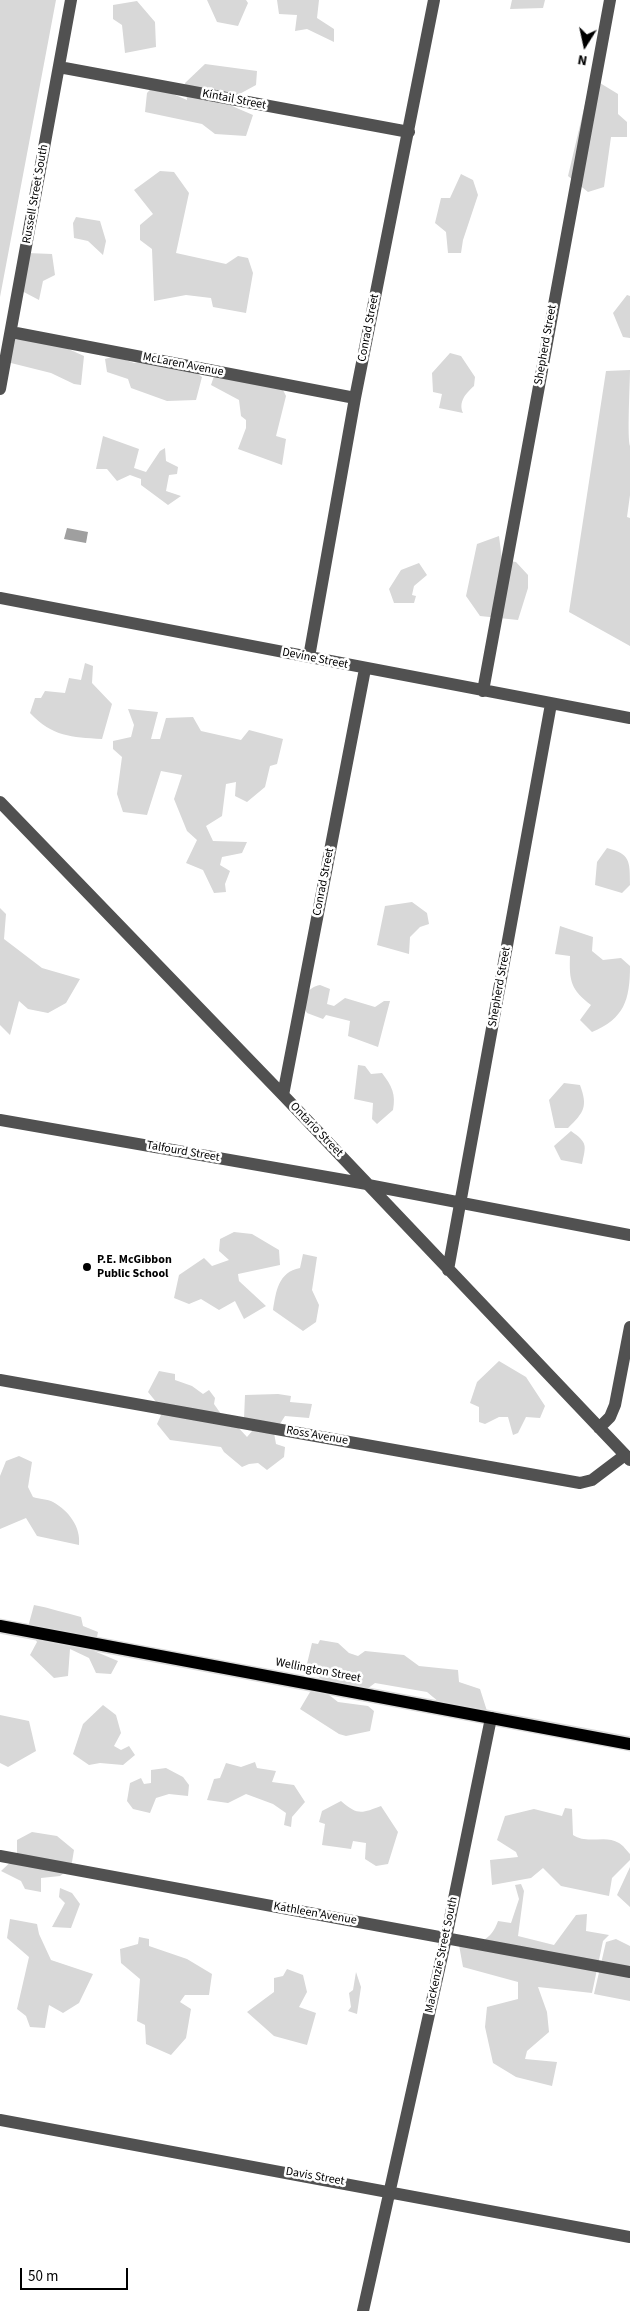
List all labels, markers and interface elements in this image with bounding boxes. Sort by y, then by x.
north arrow [560,20,610,70]
text: N [576,49,589,70]
street label: Kintail Street [201,87,267,113]
street label: Russell Street South [20,143,52,245]
street label: Conrad Street [355,293,383,363]
street label: Shepherd Street [532,304,560,386]
street label: McLaren Avenue [141,350,225,380]
street label: Devine Street [281,646,349,672]
street label: Conrad Street [310,847,338,917]
street label: Shepherd Street [486,946,514,1028]
street label: Ontario Street [286,1100,346,1160]
street label: Talfourd Street [145,1138,221,1166]
place label: P.E. McGibbon Public School [97,1253,172,1281]
marker: P.E. McGibbon Public School [81,1261,93,1273]
street label: Ross Avenue [285,1423,349,1449]
street label: Wellington Street [274,1656,362,1686]
street label: MacKenzie Street South [423,1896,461,2014]
street label: Kathleen Avenue [272,1900,358,1928]
street label: Davis Street [284,2165,346,2189]
scale bar [22,2258,130,2290]
text: 50 m [28,2266,58,2287]

